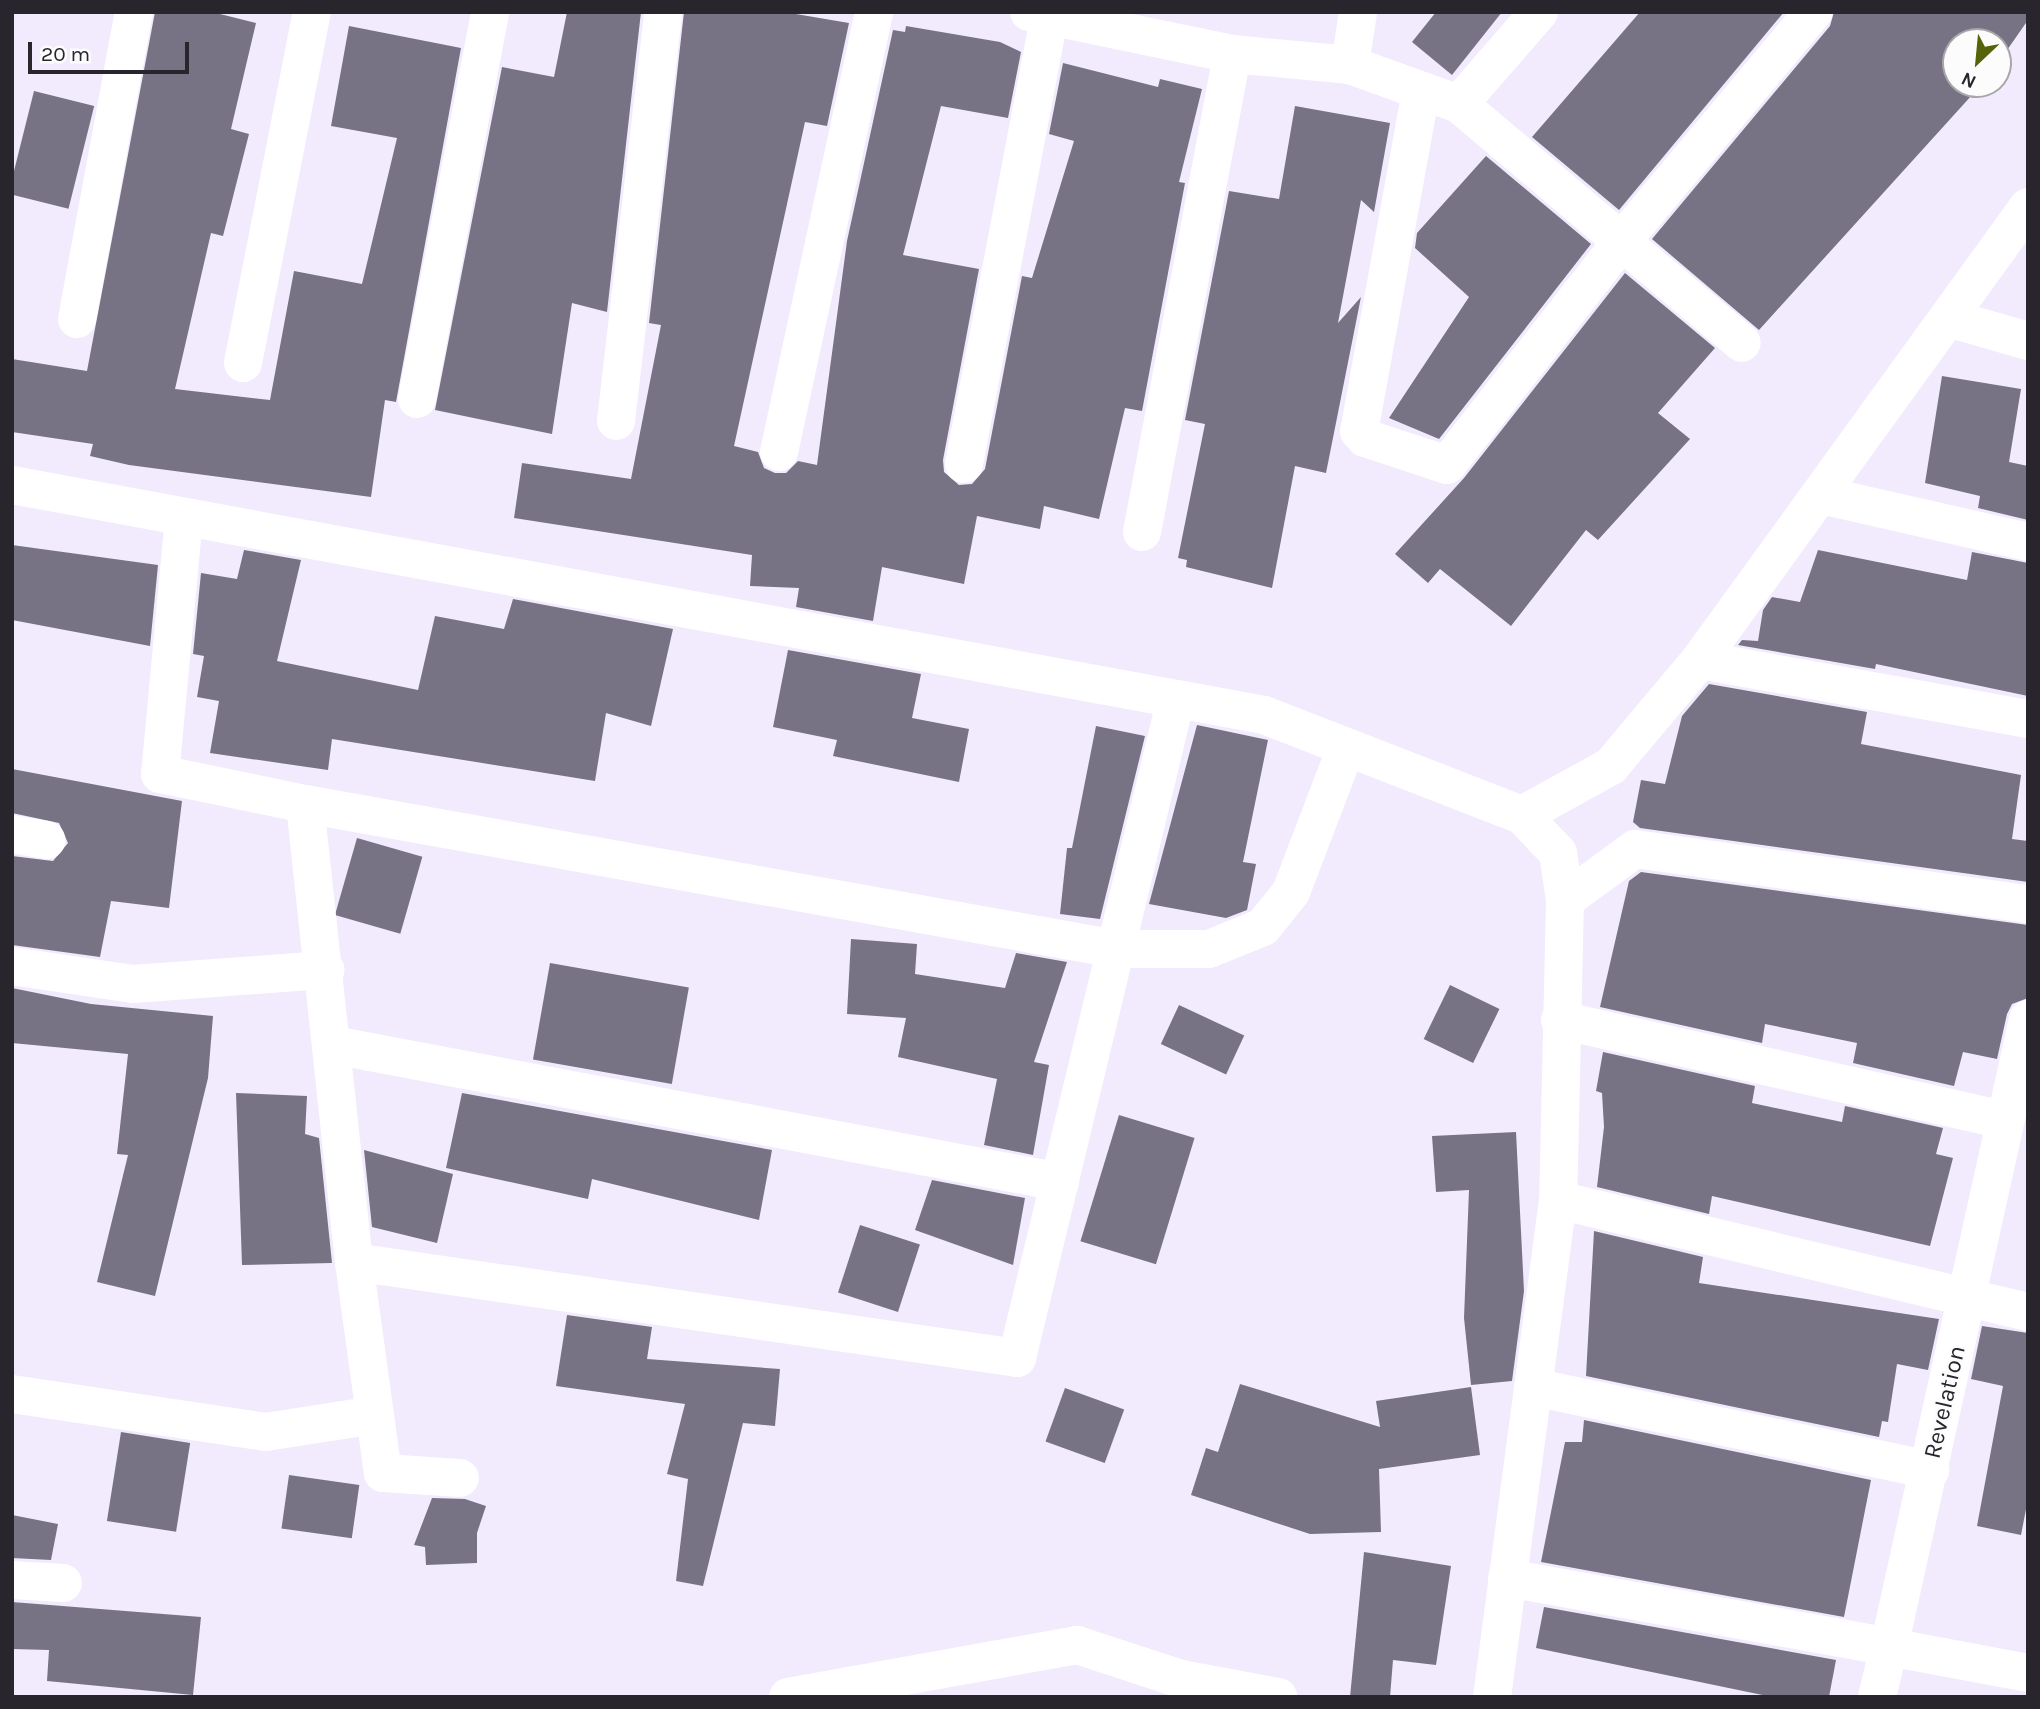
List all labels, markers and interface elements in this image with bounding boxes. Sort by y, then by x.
scale bar [32,28,192,72]
north arrow [1942,28,2012,98]
text: 20 m [41,42,90,66]
text: N [1958,67,1980,93]
street label: Revelation [1918,1343,1972,1461]

